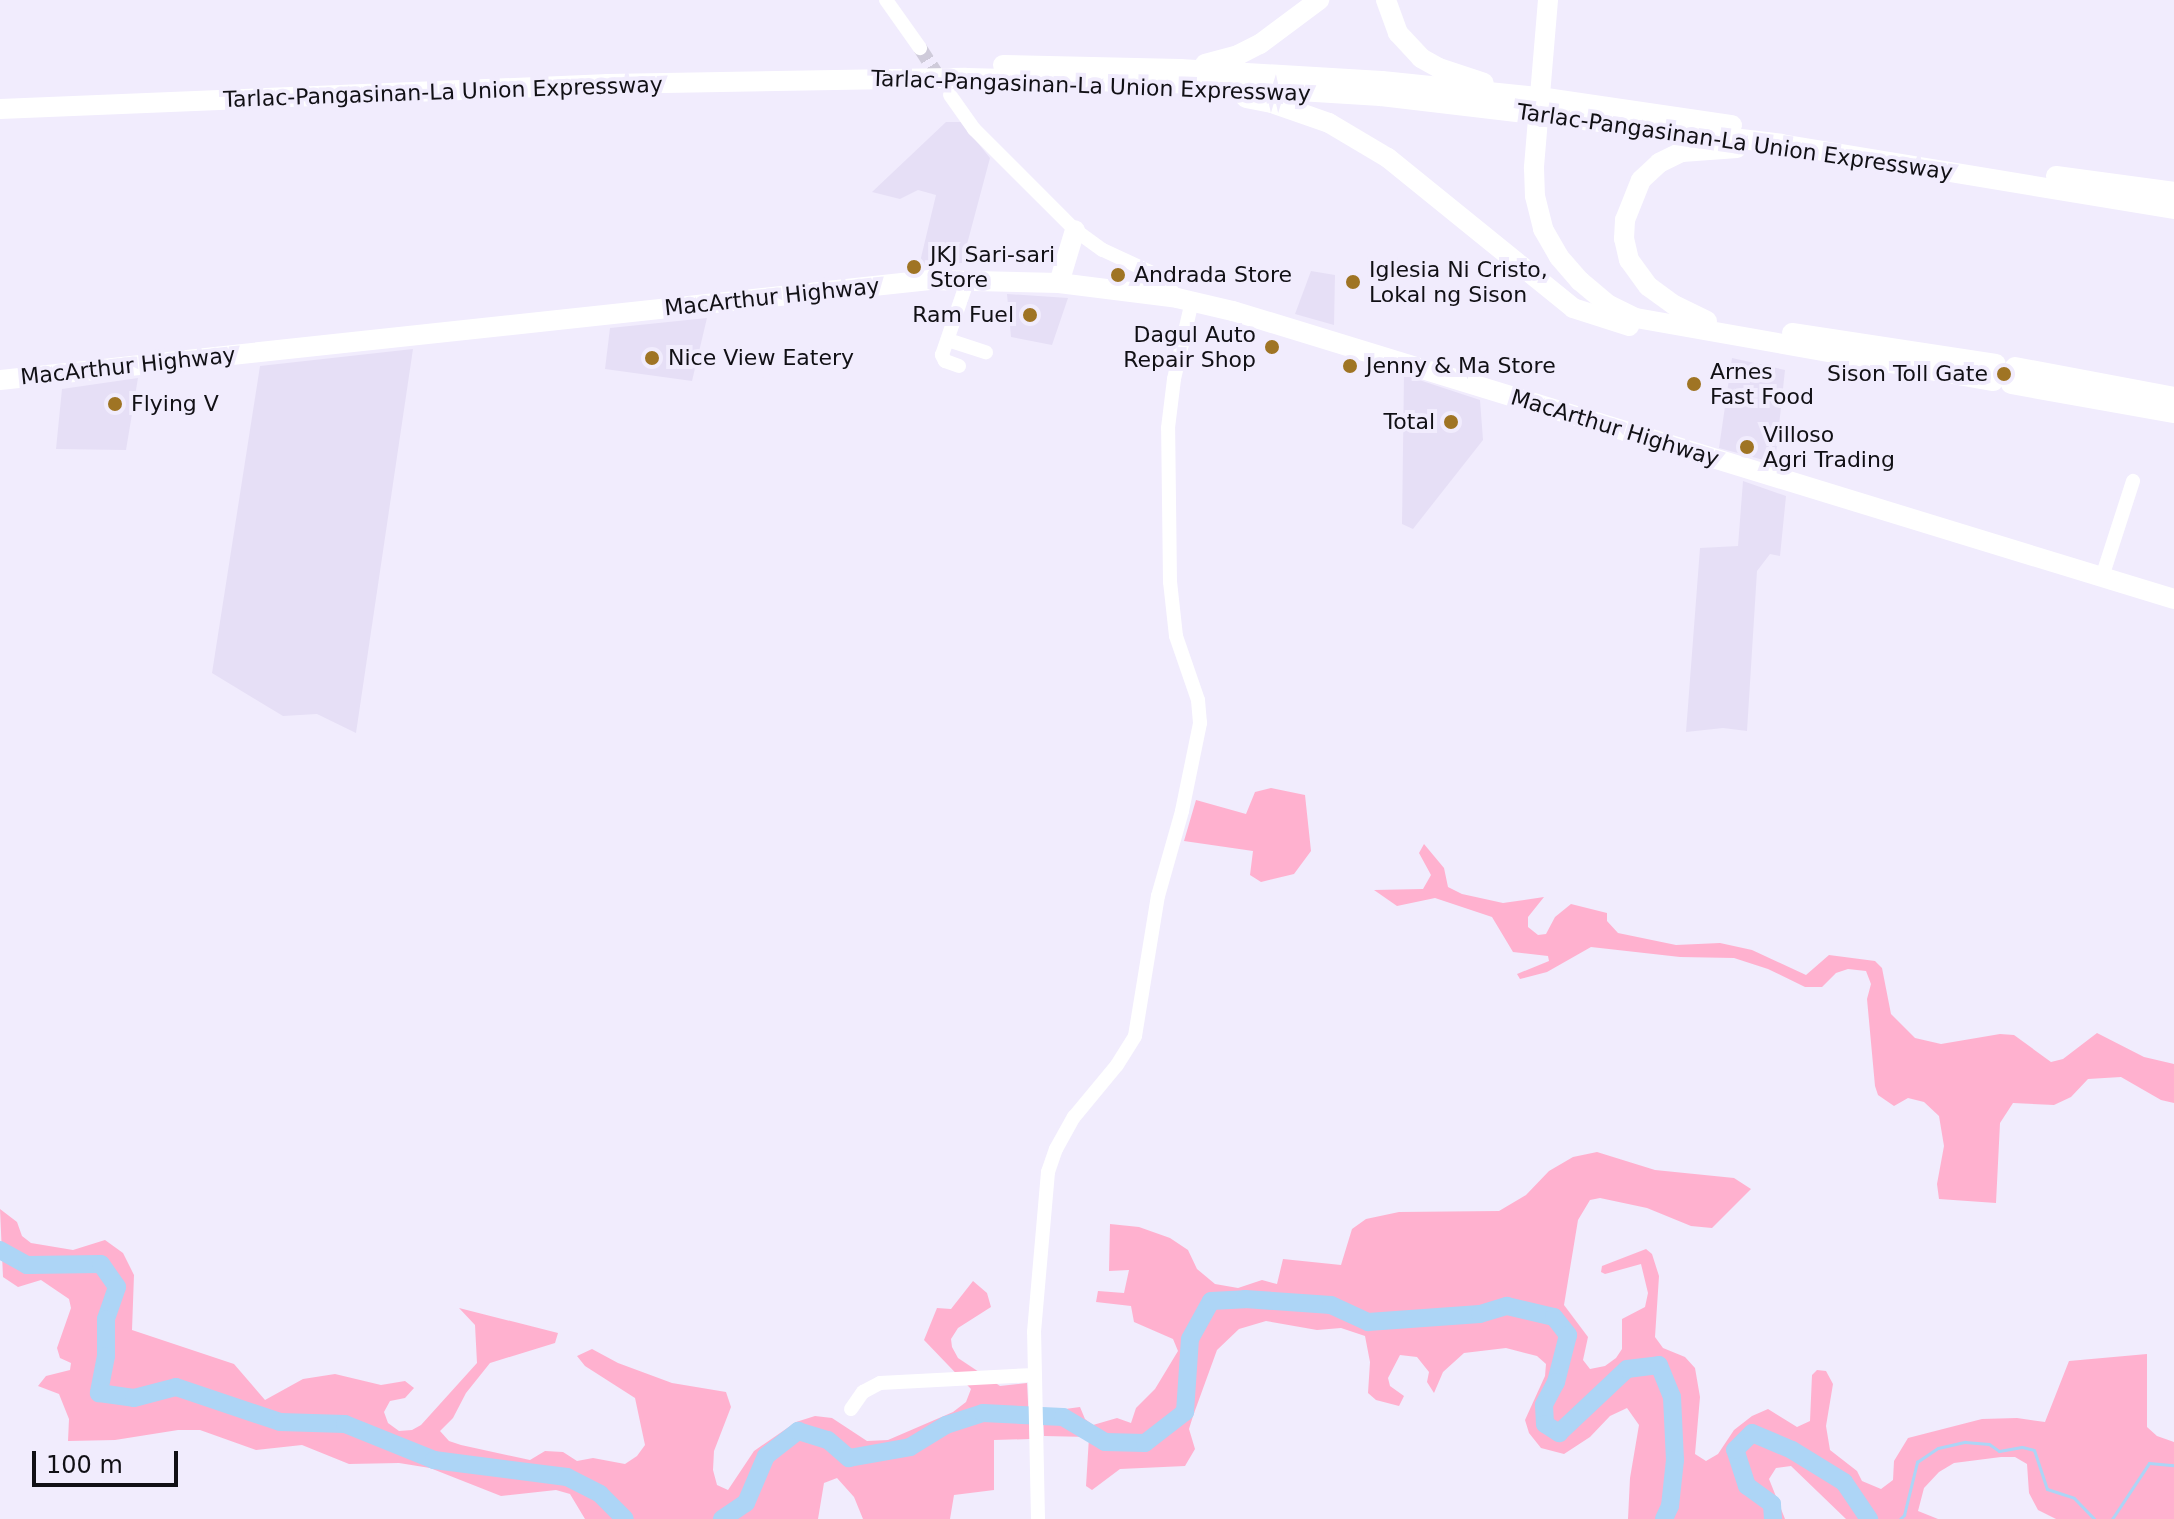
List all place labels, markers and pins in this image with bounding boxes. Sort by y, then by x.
place label: JKJ Sari-sari Store [930,241,1055,292]
place label: Iglesia Ni Cristo, Lokal ng Sison [1369,256,1548,308]
marker: JKJ Sari-sari Store [905,258,923,276]
place label: Andrada Store [1134,262,1292,288]
marker: Andrada Store [1109,266,1127,284]
marker: Iglesia Ni Cristo, Lokal ng Sison [1344,273,1362,291]
place label: Ram Fuel [912,302,1014,328]
marker: Ram Fuel [1021,306,1039,324]
place label: Dagul Auto Repair Shop [1123,321,1256,372]
marker: Dagul Auto Repair Shop [1263,338,1281,356]
place label: Nice View Eatery [668,345,854,371]
marker: Nice View Eatery [643,349,661,367]
place label: Jenny & Ma Store [1366,353,1556,379]
marker: Jenny & Ma Store [1341,357,1359,375]
place label: Arnes Fast Food [1710,358,1814,410]
place label: Sison Toll Gate [1827,361,1988,387]
marker: Sison Toll Gate [1995,365,2013,383]
marker: Arnes Fast Food [1685,375,1703,393]
place label: Flying V [131,391,219,417]
marker: Flying V [106,395,124,413]
place label: Total [1384,409,1435,435]
marker: Total [1442,413,1460,431]
place label: Villoso Agri Trading [1763,421,1895,472]
marker: Villoso Agri Trading [1738,438,1756,456]

